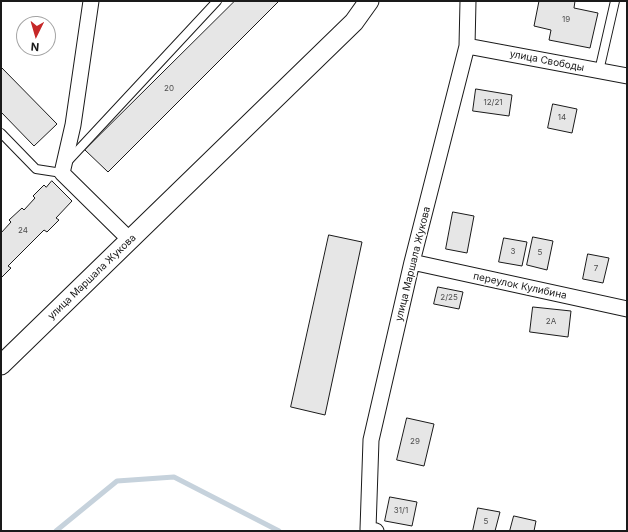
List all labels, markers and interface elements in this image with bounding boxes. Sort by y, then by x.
house number: 19 [562,15,570,25]
north arrow [16,16,56,56]
text: N [30,40,40,54]
street label: улица Свободы [509,48,585,74]
house number: 20 [164,84,174,94]
house number: 12/21 [483,98,503,108]
house number: 14 [558,113,566,123]
street label: улица Маршала Жукова [393,205,433,323]
house number: 24 [18,226,28,236]
street label: улица Маршала Жукова [46,232,138,322]
house number: 3 [511,247,515,257]
house number: 5 [538,248,542,258]
house number: 7 [594,264,598,274]
street label: переулок Кулибина [472,270,568,302]
house number: 2/25 [440,293,458,303]
house number: 2А [546,317,556,327]
house number: 29 [410,437,420,447]
house number: 31/1 [394,506,408,516]
house number: 5 [484,517,488,527]

